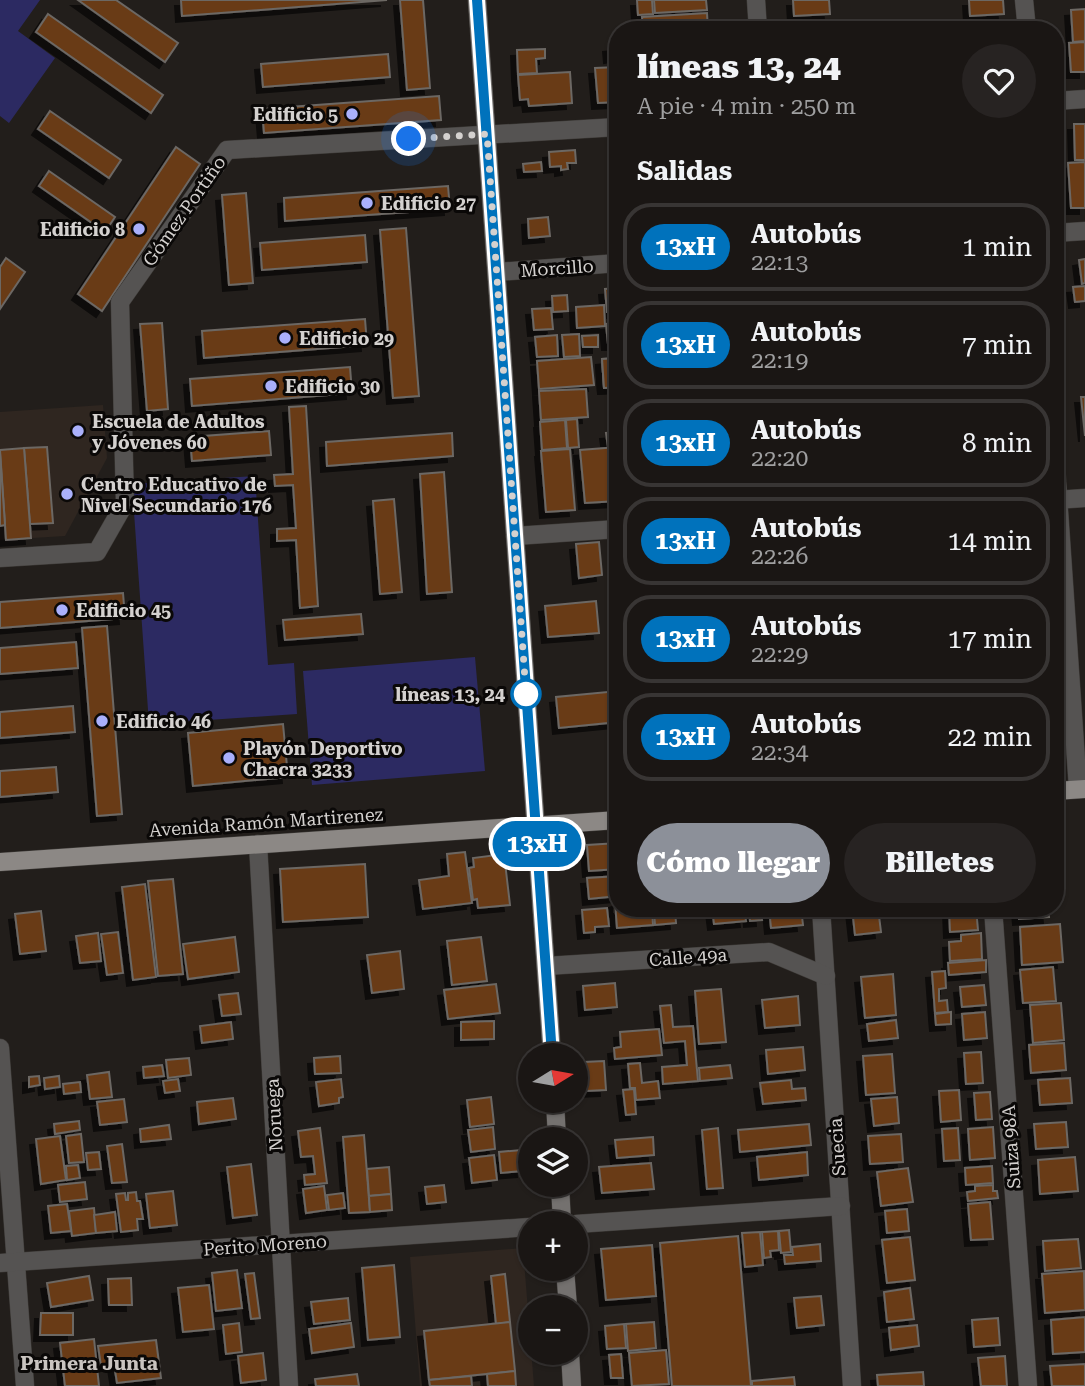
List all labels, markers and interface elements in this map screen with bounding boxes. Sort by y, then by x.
button: heart [962,44,1036,118]
text: líneas 13, 24 [637,47,841,86]
text: A pie · 4 min · 250 m [637,93,856,120]
place label: Edificio 5 [253,104,338,125]
marker: Edificio 5 [344,106,360,122]
your location [391,121,426,156]
street label: Gómez Portiño [138,152,230,270]
text: Salidas [637,156,732,186]
place label: Edificio 27 [381,193,476,214]
marker: Edificio 27 [359,195,375,211]
place label: Edificio 8 [40,219,125,240]
text: Autobús [751,219,862,249]
marker: Edificio 8 [131,221,147,237]
text: 1 min [962,232,1032,262]
text: 13xH [655,233,716,261]
text: 22:13 [751,249,808,276]
street label: Morcillo [520,255,594,281]
text: Autobús [751,317,862,347]
place label: Edificio 29 [299,328,394,349]
marker: Edificio 29 [277,330,293,346]
text: 7 min [962,330,1032,360]
text: 13xH [655,331,716,359]
text: 22:19 [751,347,808,374]
place label: Edificio 30 [285,376,380,397]
marker: Edificio 30 [263,378,279,394]
place label: Escuela de Adultos y Jóvenes 60 [92,411,265,453]
text: Autobús [751,415,862,445]
marker: Escuela de Adultos y Jóvenes 60 [70,423,86,439]
text: 8 min [962,428,1032,458]
text: 13xH [655,429,716,457]
text: 22:20 [751,445,808,472]
place label: Centro Educativo de Nivel Secundario 176 [81,474,272,516]
marker: Centro Educativo de Nivel Secundario 176 [59,486,75,502]
text: Autobús [751,513,862,543]
text: 14 min [948,526,1032,556]
text: 13xH [655,527,716,555]
text: 22:26 [751,543,808,570]
place label: Edificio 45 [76,600,171,621]
marker: Edificio 45 [54,602,70,618]
text: Autobús [751,611,862,641]
text: 17 min [948,624,1032,654]
text: 13xH [655,625,716,653]
text: 22:29 [751,641,808,668]
marker: líneas 13, 24 [511,679,541,709]
place label: líneas 13, 24 [395,684,505,705]
text: Autobús [751,709,862,739]
place label: Edificio 46 [116,711,211,732]
marker: Edificio 46 [94,713,110,729]
text: 22 min [948,722,1032,752]
text: 13xH [655,723,716,751]
place label: Playón Deportivo Chacra 3233 [243,738,403,780]
text: 22:34 [751,739,808,766]
marker: Playón Deportivo Chacra 3233 [221,750,237,766]
street label: Avenida Ramón Martirenez [148,803,384,841]
line badge: 13xH [488,821,586,867]
button: Cómo llegar [637,823,830,903]
button: Billetes [844,823,1036,903]
text: 13xH [507,830,567,858]
street label: Calle 49a [648,944,728,970]
north arrow [518,1043,588,1113]
map controls [518,1043,588,1365]
street label: Noruega [262,1078,286,1152]
street label: Suiza 98A [998,1104,1024,1189]
street label: Suecia [824,1117,849,1177]
button: layers [518,1127,588,1197]
button: + [518,1211,588,1281]
street label: Perito Moreno [202,1230,328,1260]
button: − [518,1295,588,1365]
district label: Primera Junta [20,1352,158,1375]

